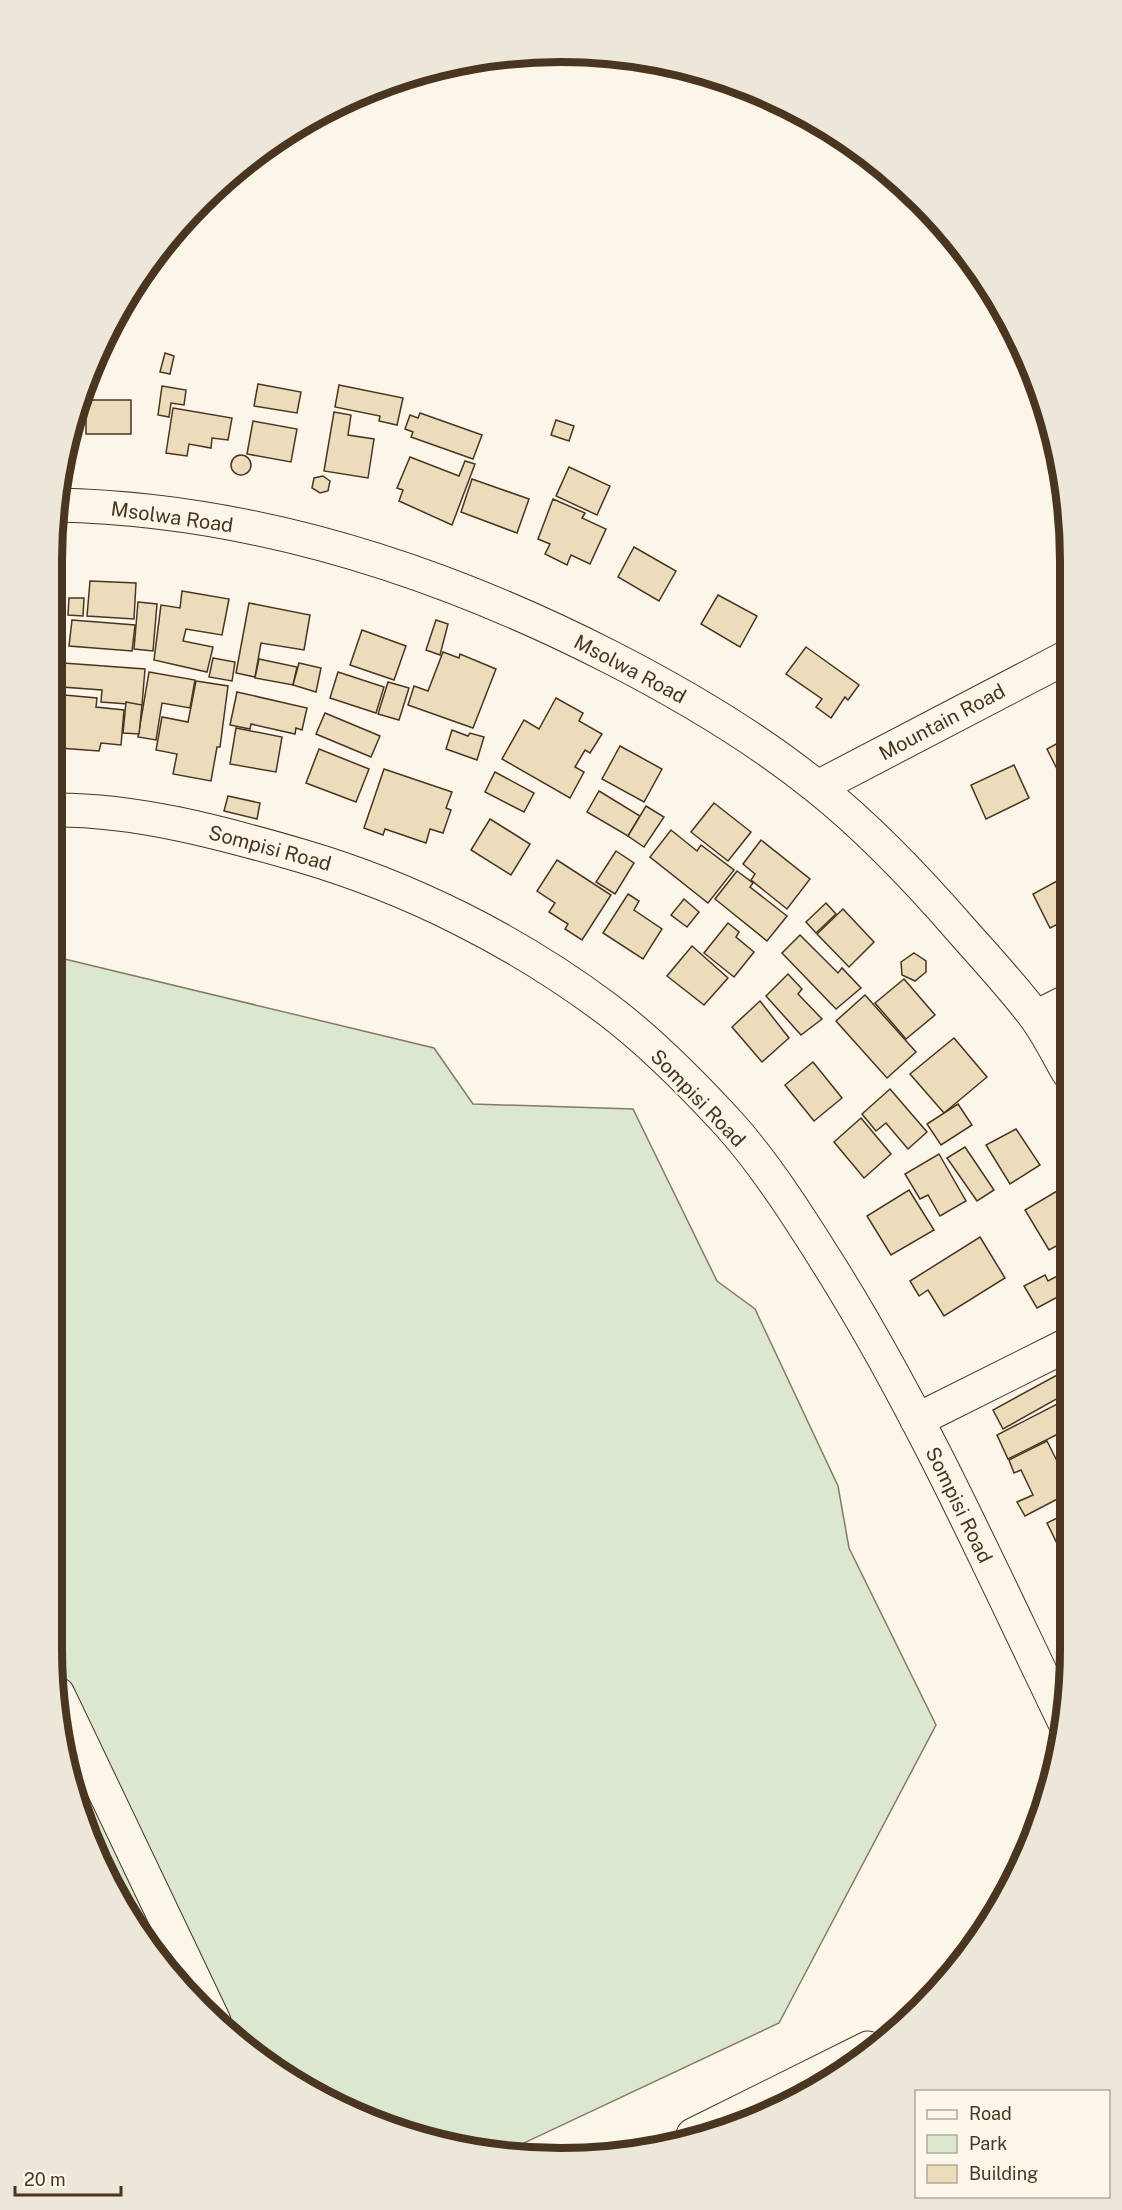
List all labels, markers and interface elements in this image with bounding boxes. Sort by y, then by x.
street label: Msolwa Road [109,497,235,537]
street label: Msolwa Road [570,629,690,709]
street label: Mountain Road [875,679,1009,765]
street label: Sompisi Road [206,820,334,876]
street label: Sompisi Road [646,1044,750,1152]
street label: Sompisi Road [921,1443,997,1567]
legend [915,2090,1110,2198]
text: Road [969,2103,1012,2124]
text: Park [969,2133,1007,2154]
scale bar [15,2159,122,2197]
text: Building [969,2163,1038,2184]
text: 20 m [24,2169,66,2190]

